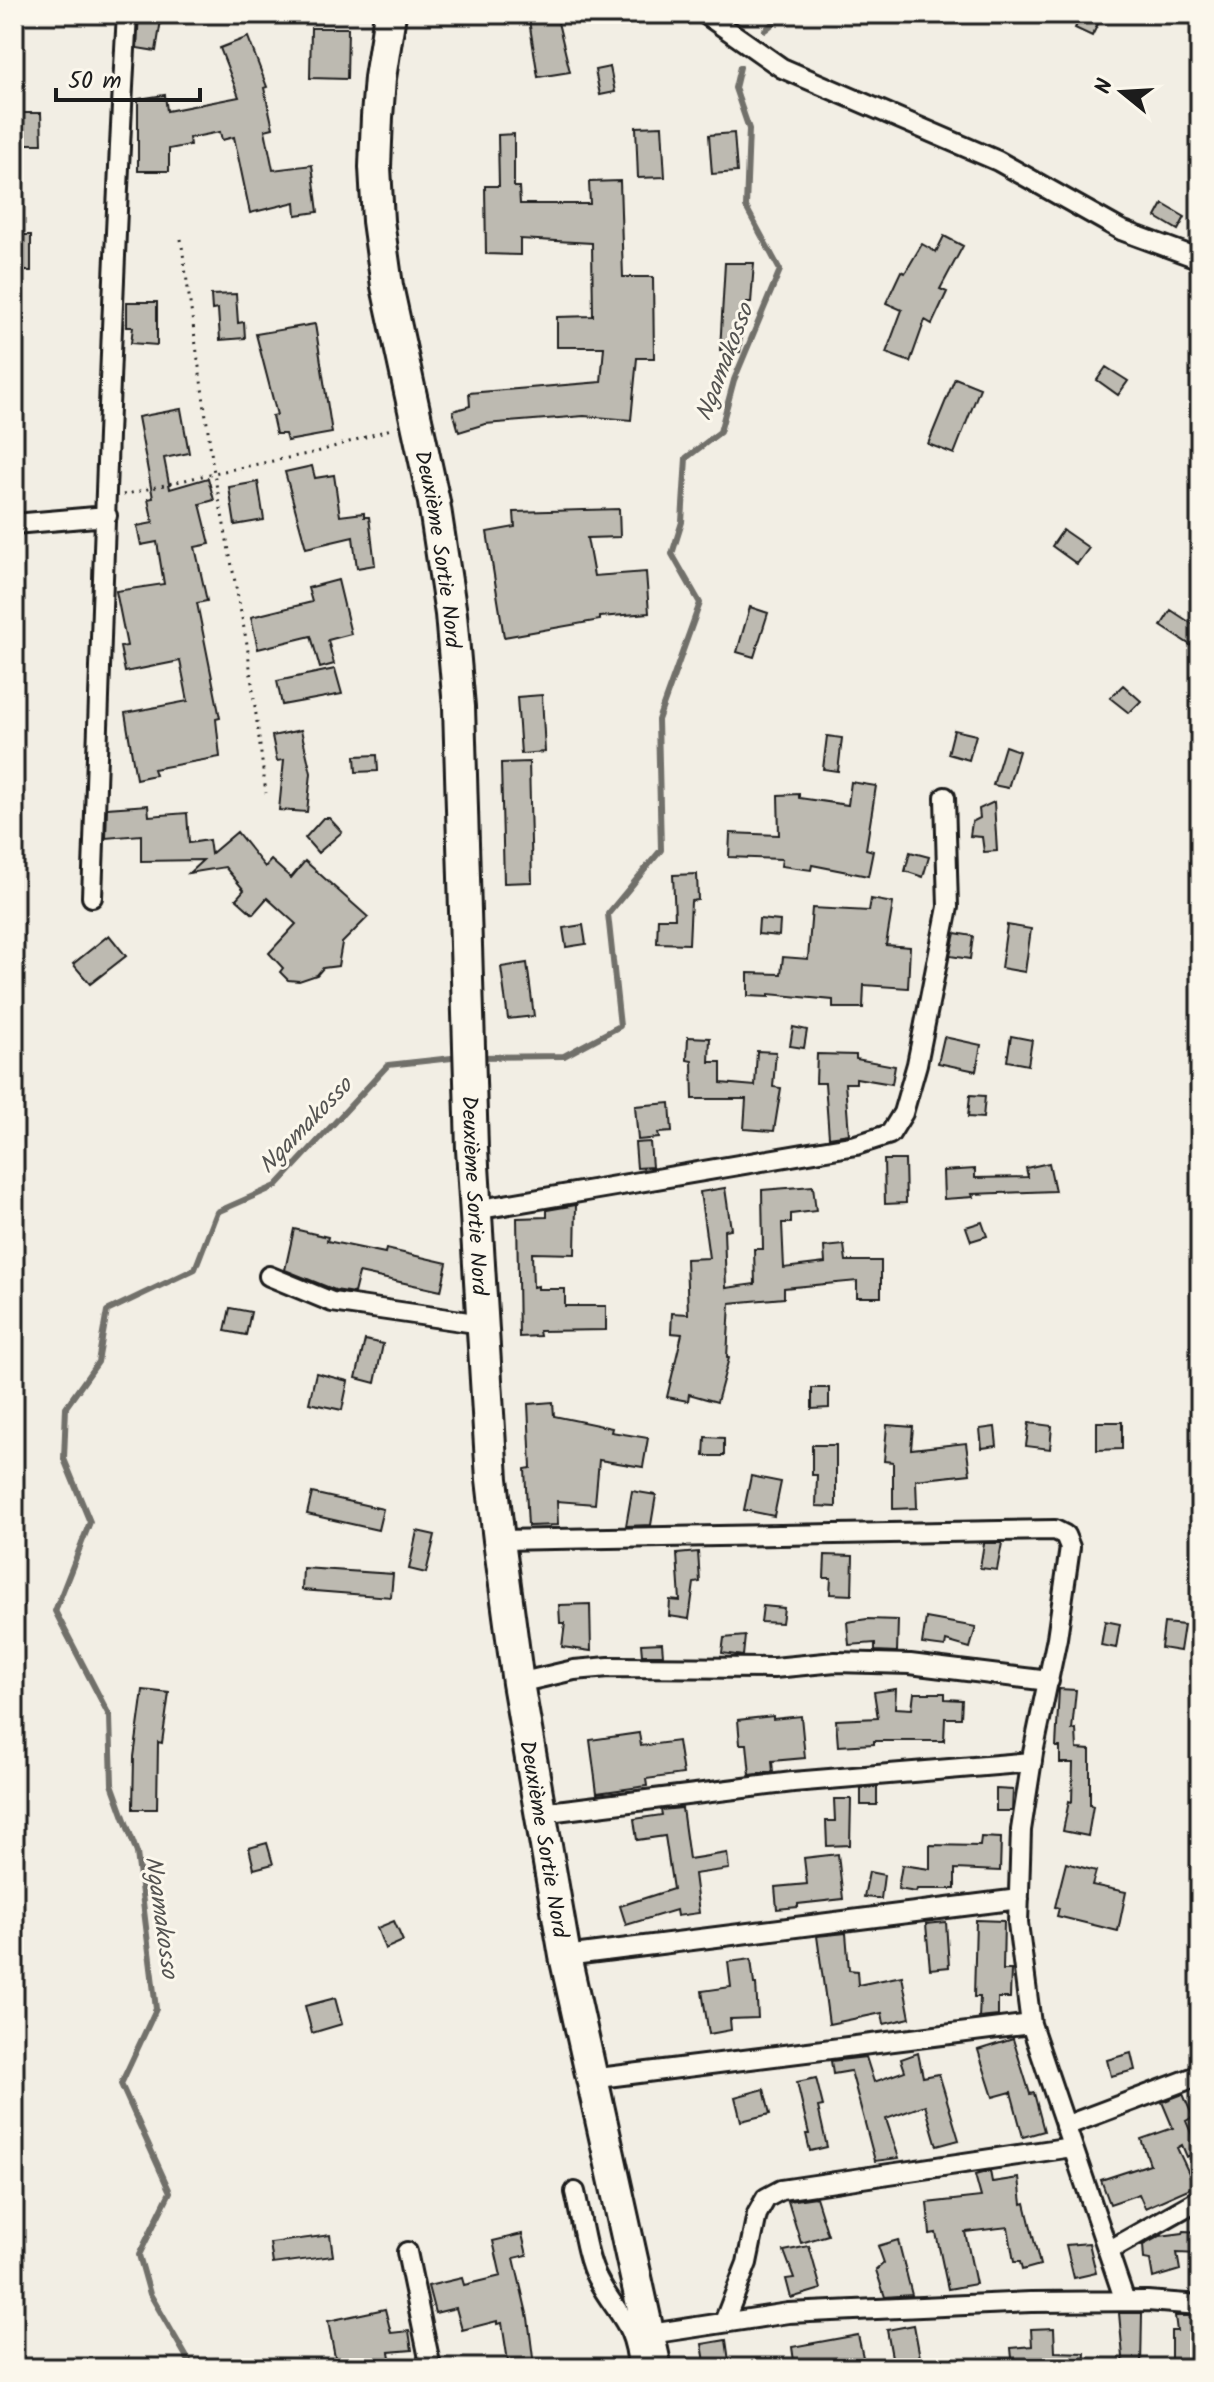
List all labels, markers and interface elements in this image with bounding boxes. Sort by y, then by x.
scale bar [56,52,200,102]
north arrow [1082,52,1162,132]
text: 50 m [68,62,122,101]
text: N [1087,74,1124,99]
water label: Ngamakosso [685,296,766,427]
street label: Deuxième Sortie Nord [403,447,469,651]
water label: Ngamakosso [249,1067,364,1184]
street label: Deuxième Sortie Nord [450,1095,496,1297]
street label: Deuxième Sortie Nord [508,1738,577,1942]
water label: Ngamakosso [133,1854,189,1983]

